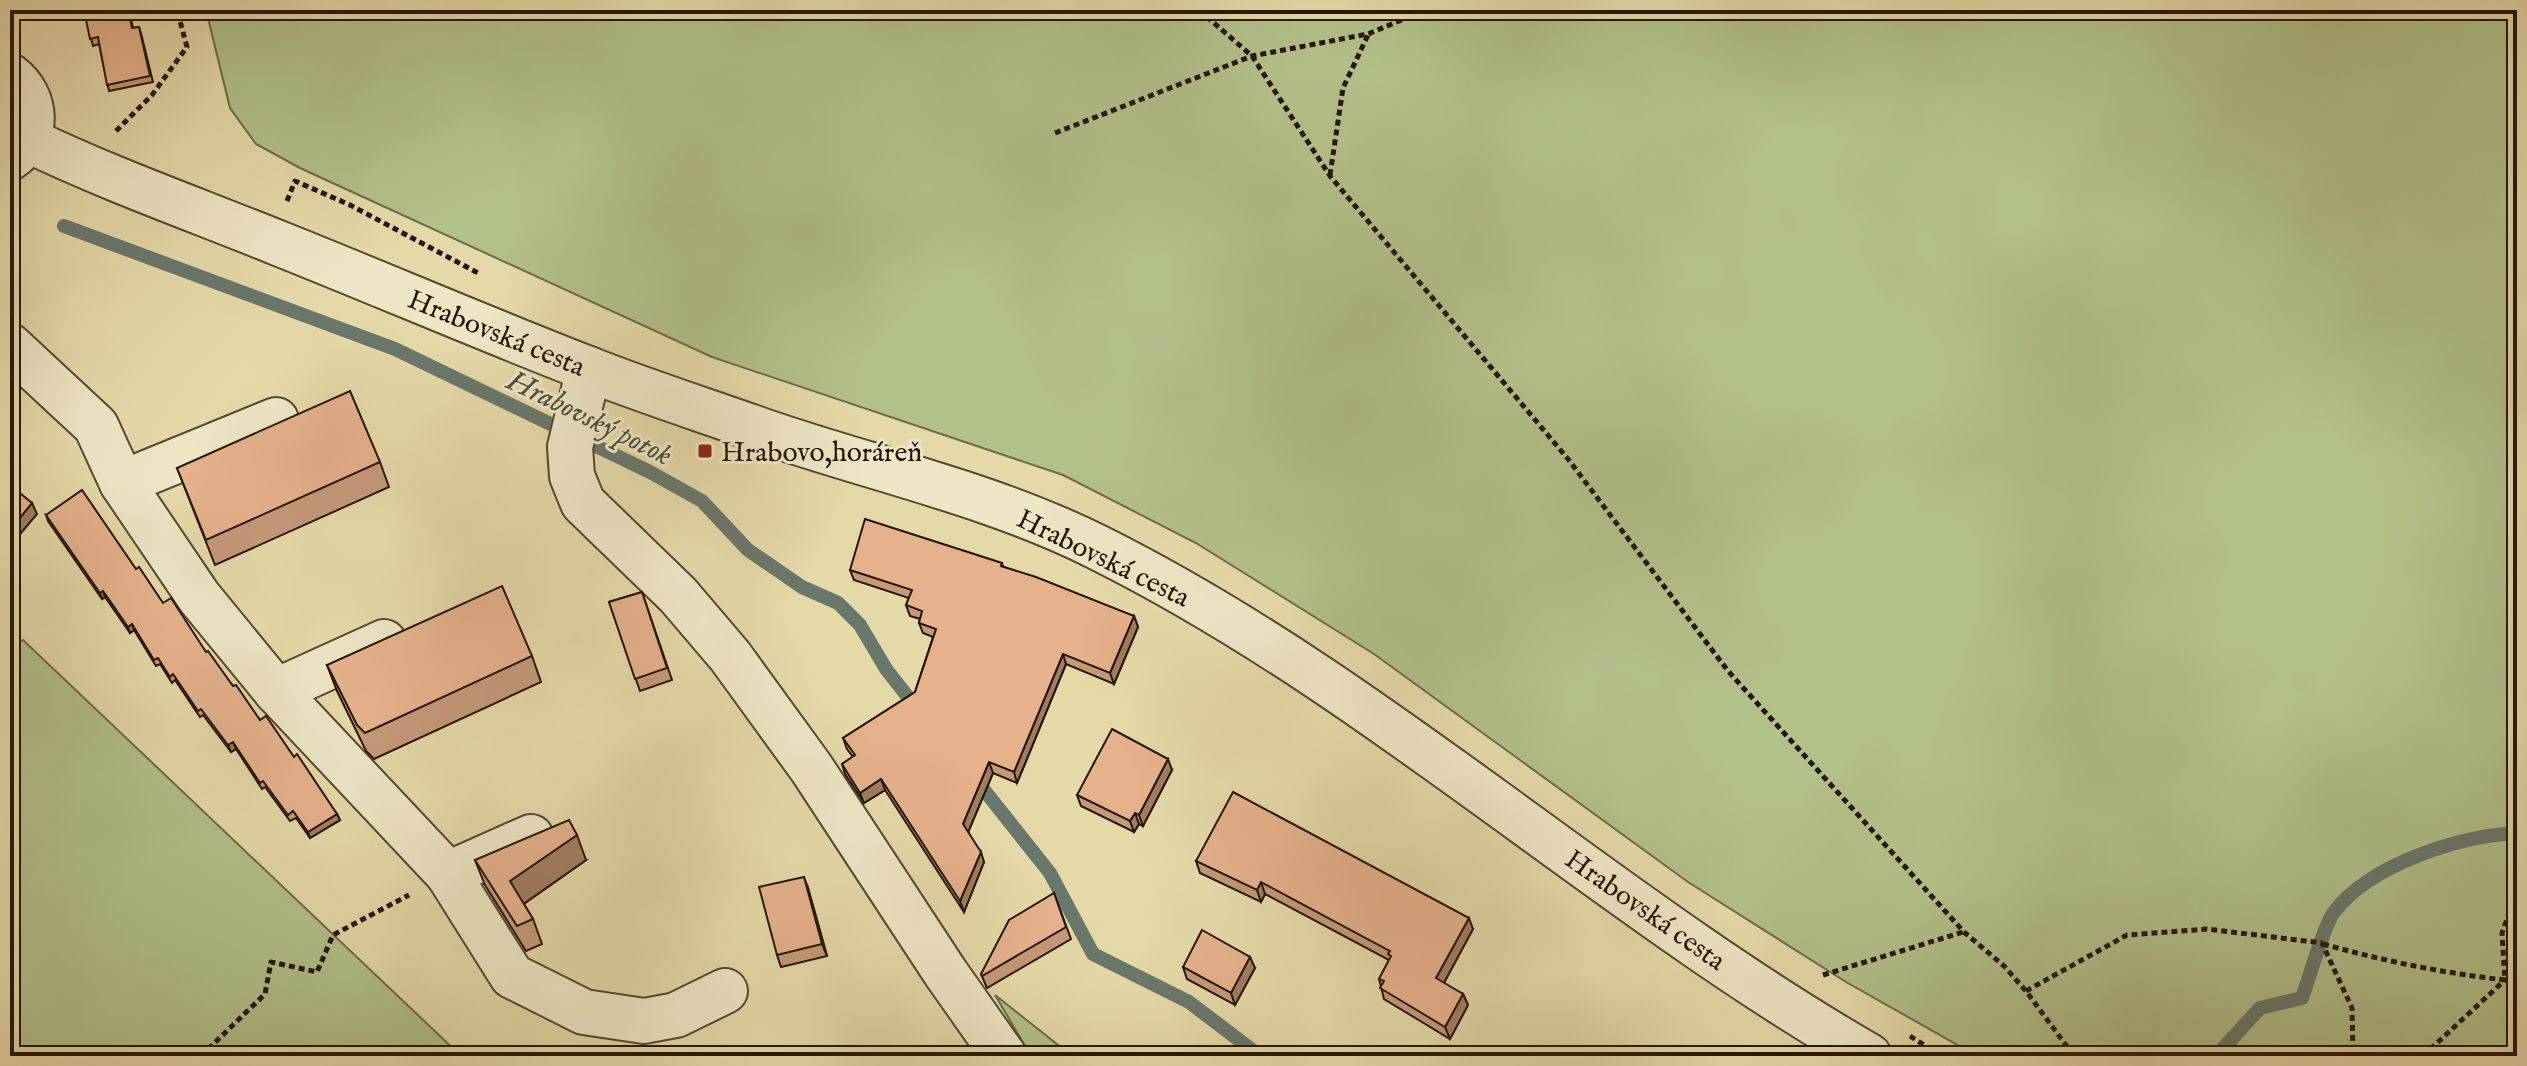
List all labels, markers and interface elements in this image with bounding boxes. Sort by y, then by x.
street label: Hrabovská cesta [402,283,591,386]
water label: Hrabovský potok [499,362,678,475]
place label: Hrabovo,horáreň [721,436,922,471]
marker: Hrabovo,horáreň [696,442,714,460]
street label: Hrabovská cesta [1011,502,1196,617]
street label: Hrabovská cesta [1557,843,1732,980]

